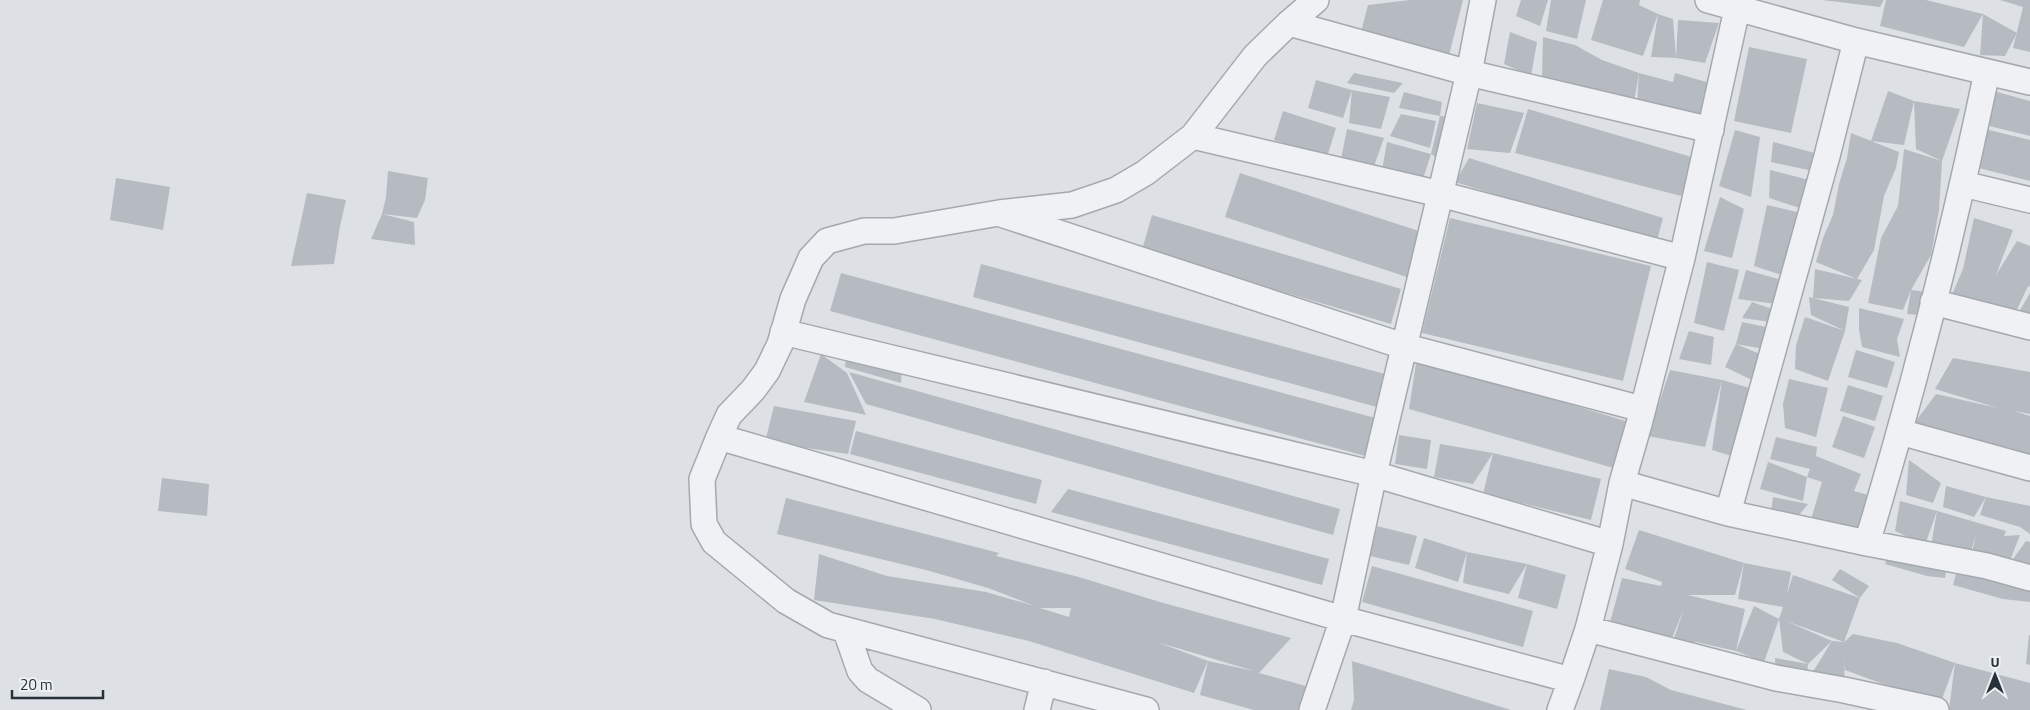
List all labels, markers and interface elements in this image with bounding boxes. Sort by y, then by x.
north arrow [1970,650,2020,700]
text: U [1990,651,2000,672]
scale bar [12,668,104,700]
text: 20 m [20,673,53,696]

